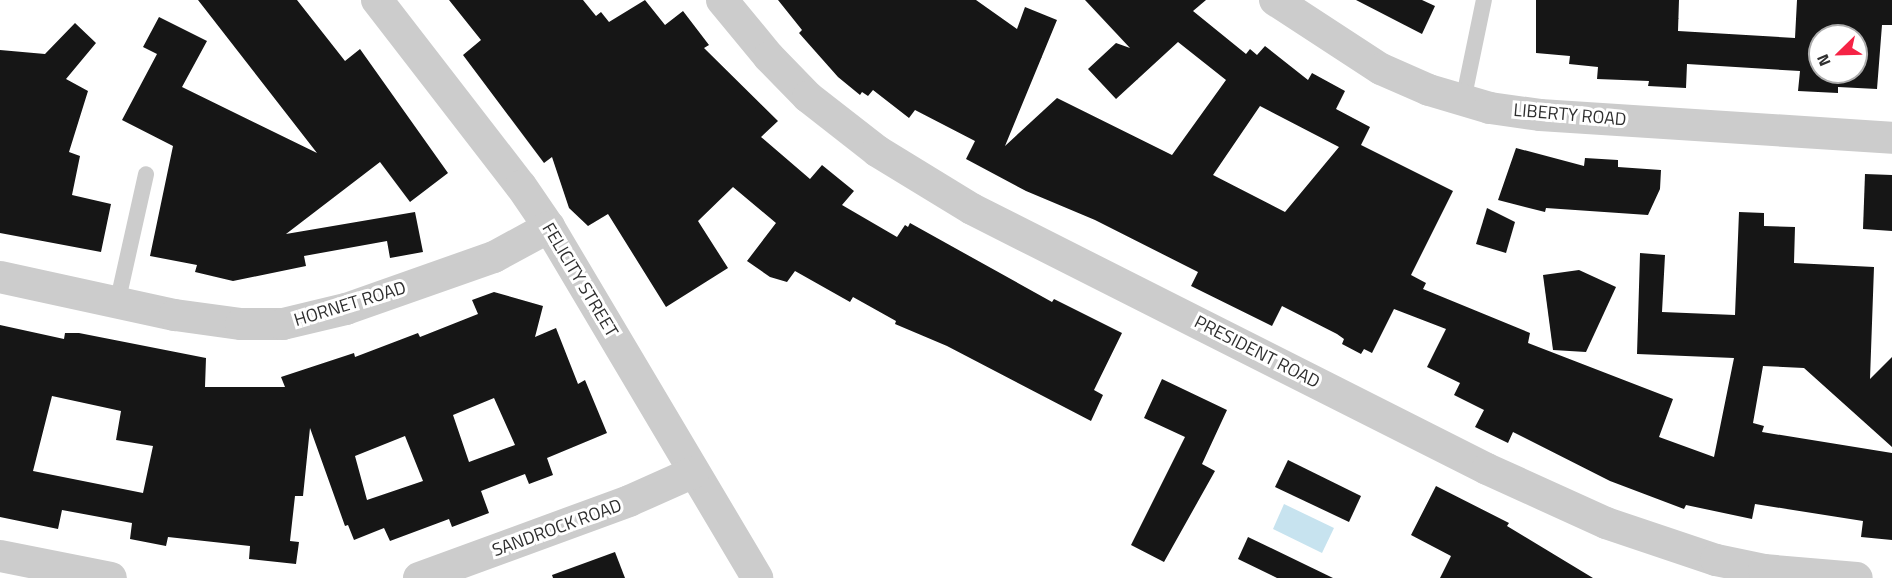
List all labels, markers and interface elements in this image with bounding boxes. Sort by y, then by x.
north arrow [1808,24,1868,84]
text: N [1810,50,1836,70]
street label: LIBERTY ROAD [1513,99,1627,131]
street label: FELICITY STREET [537,219,623,341]
street label: HORNET ROAD [291,277,409,331]
street label: PRESIDENT ROAD [1191,311,1323,393]
street label: SANDROCK ROAD [489,495,625,561]

